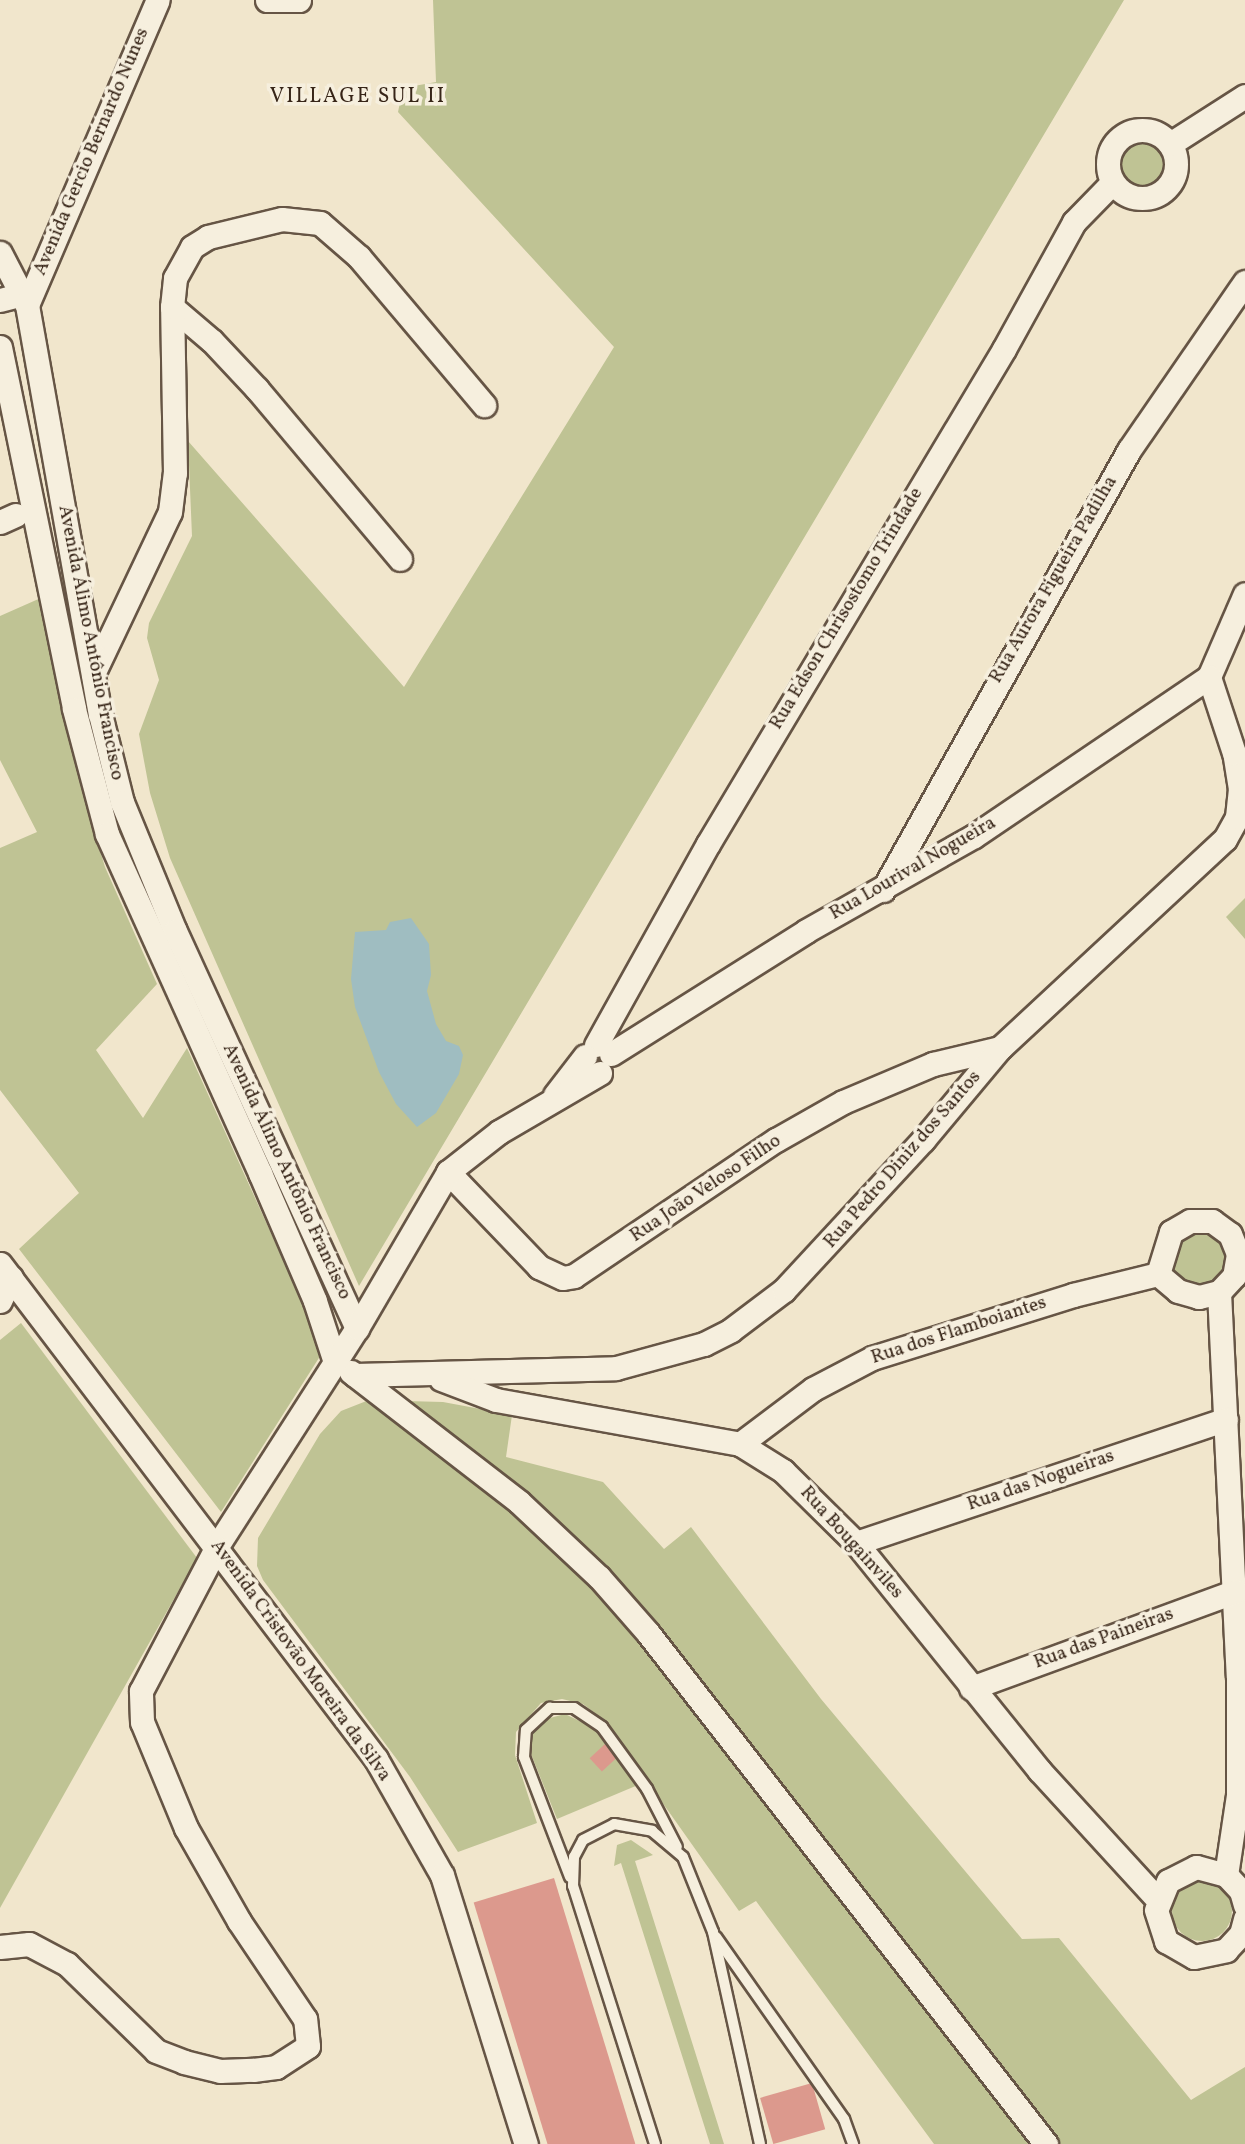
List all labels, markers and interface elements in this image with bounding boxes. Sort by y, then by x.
street label: Avenida Gercio Bernardo Nunes [29,25,155,279]
district label: VILLAGE SUL II [272,84,444,110]
street label: Rua Aurora Figueira Padilha [985,472,1123,688]
street label: Rua Edson Chrisostomo Trindade [765,484,929,734]
street label: Avenida Álimo Antônio Francisco [52,504,128,782]
street label: Rua Lourival Nogueira [826,812,1000,926]
street label: Avenida Álimo Antônio Francisco [217,1040,355,1304]
street label: Rua Pedro Diniz dos Santos [820,1066,986,1254]
street label: Rua João Veloso Filho [626,1130,786,1248]
street label: Rua dos Flamboiantes [868,1292,1050,1370]
street label: Rua das Nogueiras [964,1445,1118,1517]
street label: Rua Bougainviles [794,1482,908,1604]
street label: Avenida Cristovão Moreira da Silva [205,1536,395,1786]
street label: Rua das Paineiras [1031,1603,1177,1675]

